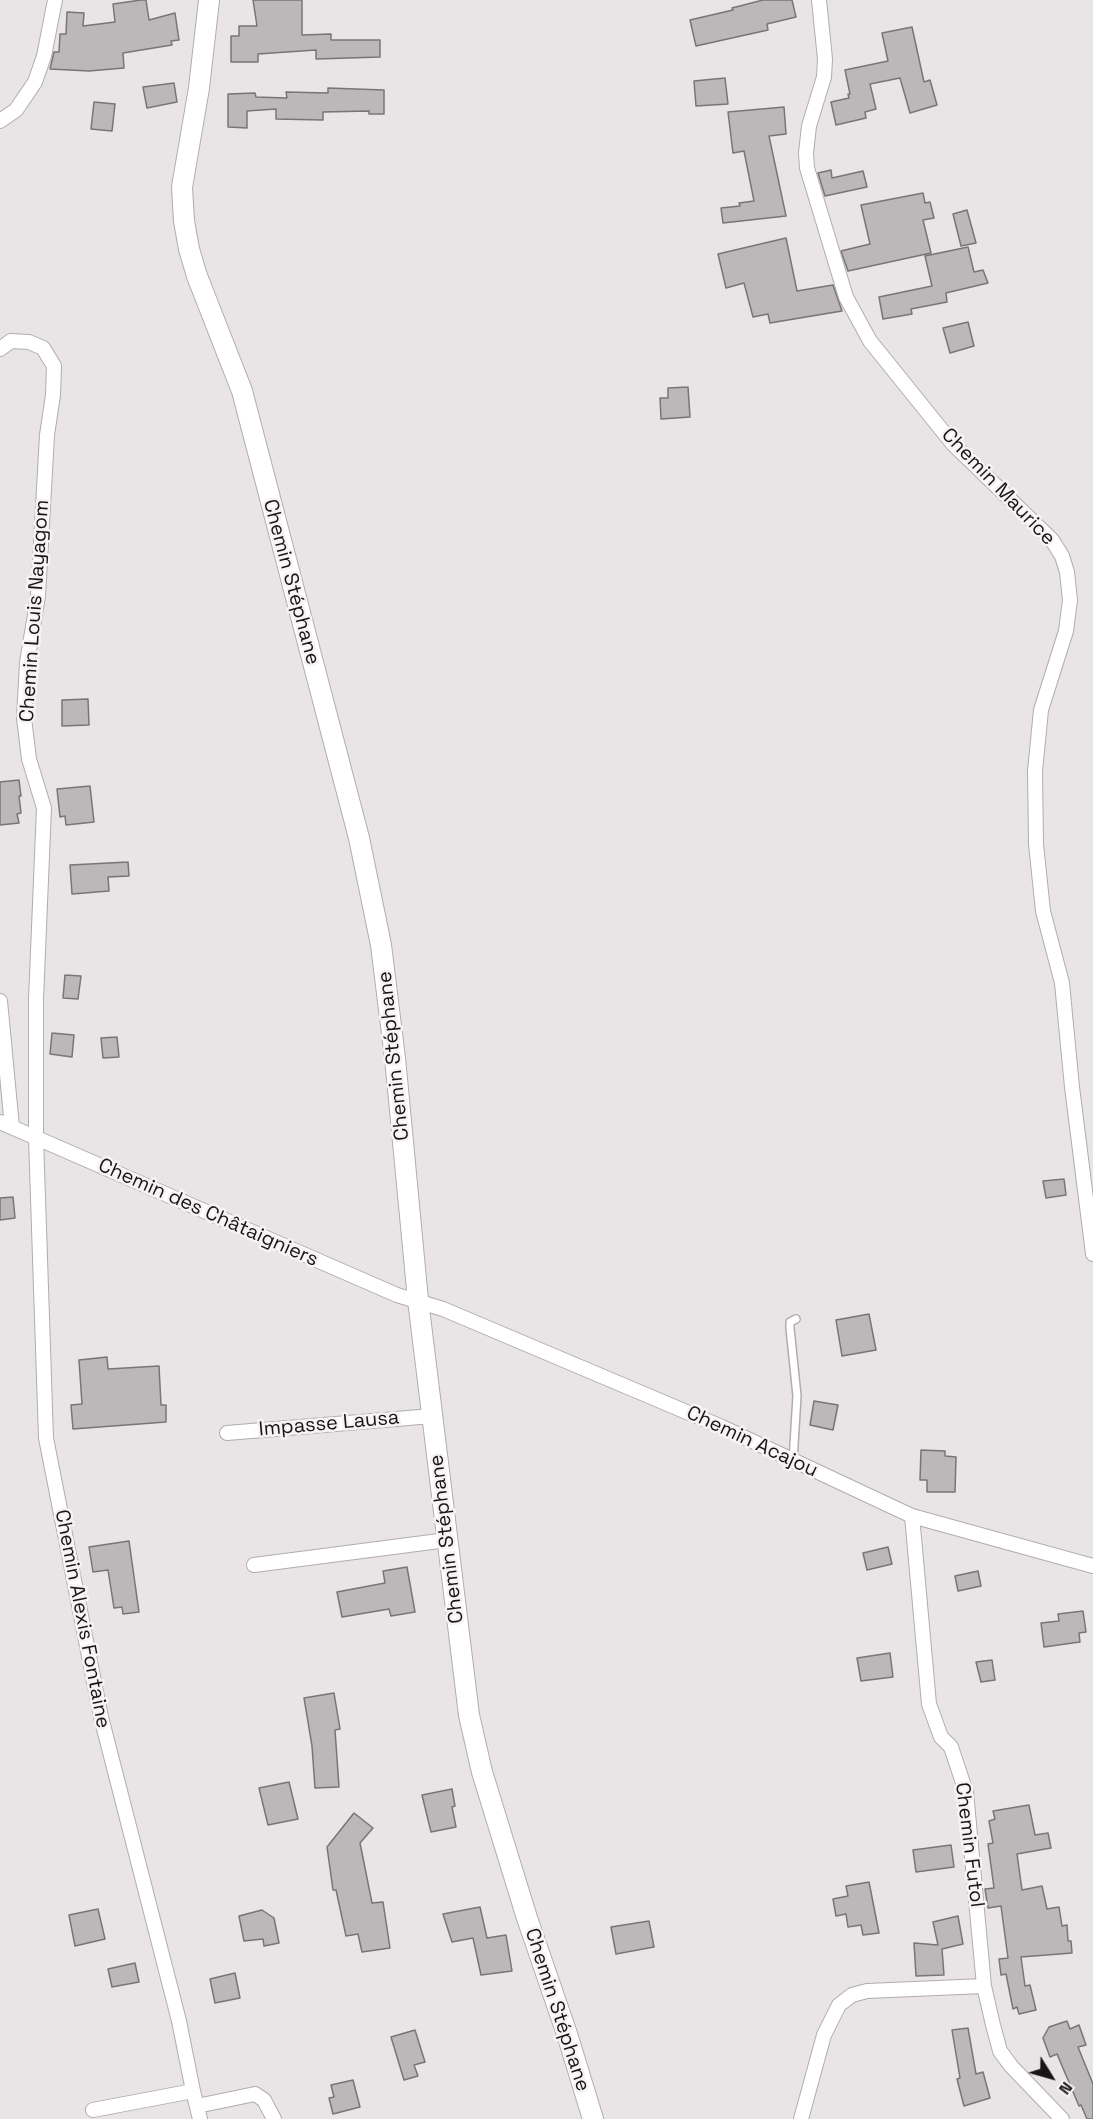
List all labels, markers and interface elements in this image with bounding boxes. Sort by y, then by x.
street label: Chemin Maurice [936,423,1060,551]
street label: Chemin Stéphane [257,497,325,667]
street label: Chemin Louis Nayagom [15,499,55,723]
street label: Chemin Stéphane [373,970,415,1142]
street label: Chemin des Châtaigniers [94,1154,322,1272]
street label: Chemin Acajou [683,1401,821,1483]
street label: Impasse Lausa [258,1406,400,1442]
street label: Chemin Stéphane [425,1453,469,1625]
street label: Chemin Alexis Fontaine [49,1508,115,1730]
street label: Chemin Futol [949,1781,989,1909]
street label: Chemin Stéphane [519,1925,595,2095]
north arrow [1021,2047,1081,2107]
text: N [1054,2078,1077,2099]

